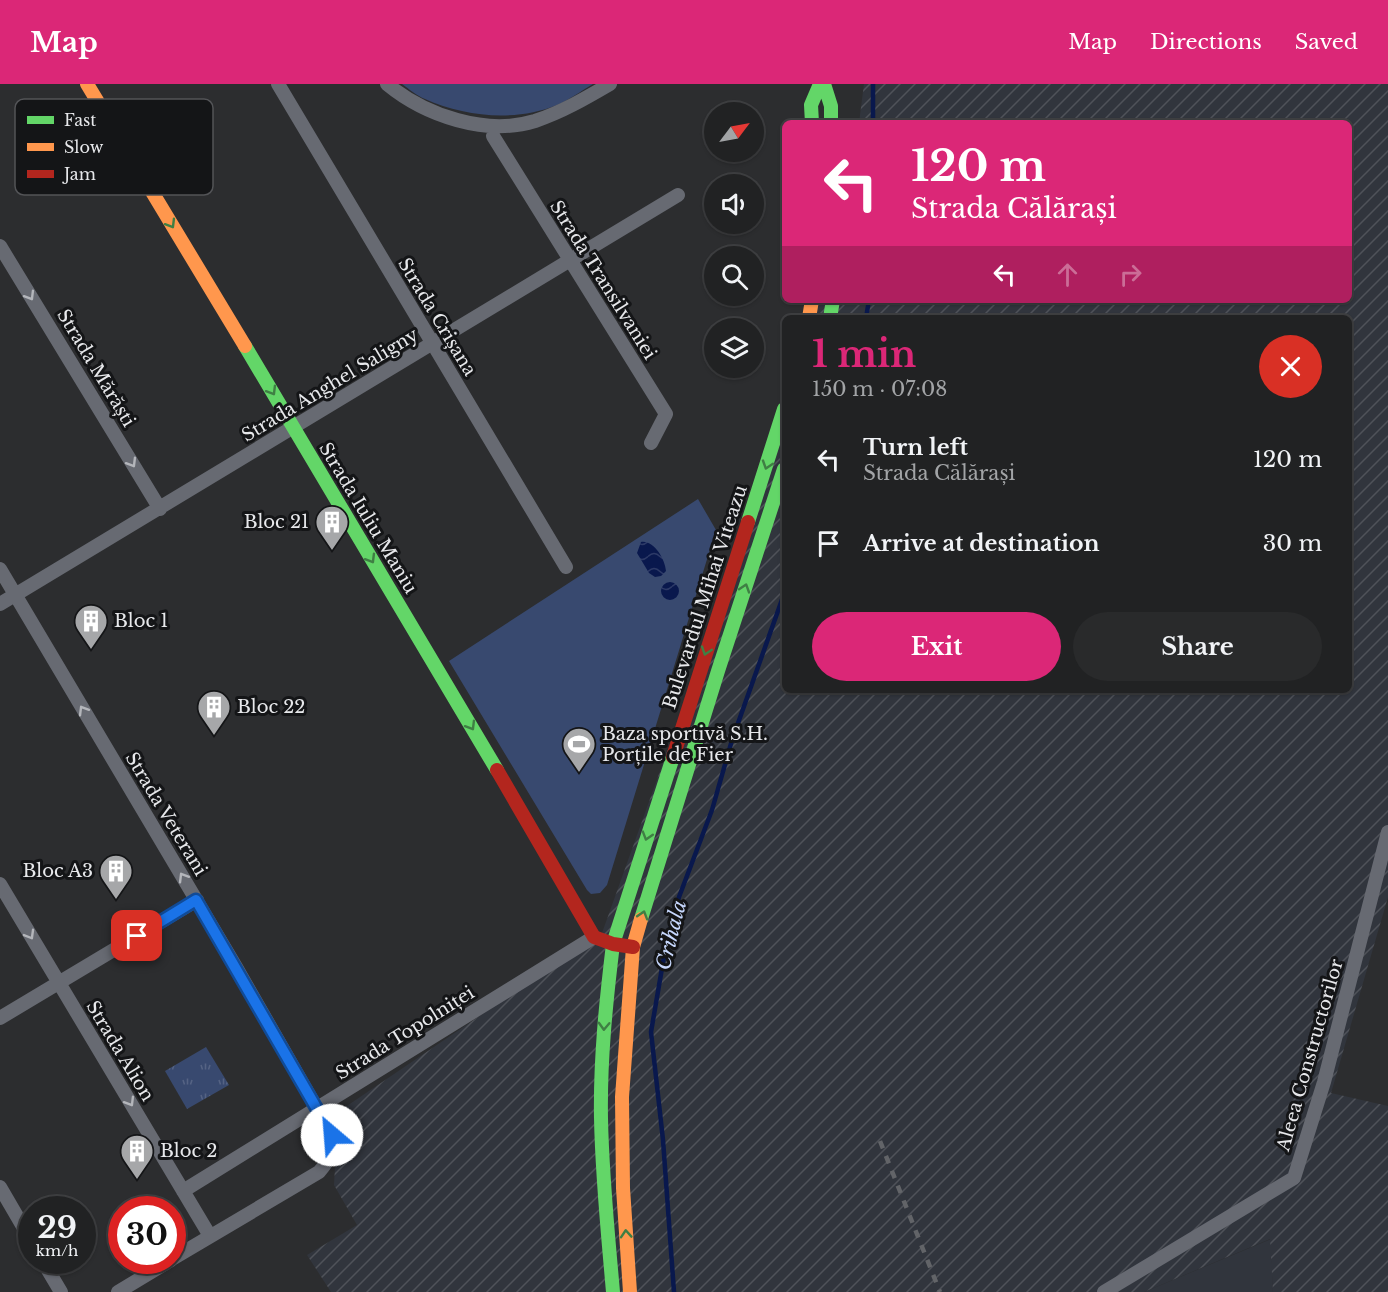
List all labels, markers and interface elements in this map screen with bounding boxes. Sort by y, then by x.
text: Map [30,25,98,60]
text: Map [1068,29,1117,55]
text: Directions [1150,29,1262,55]
text: Saved [1295,29,1358,55]
legend [15,99,213,195]
north arrow [704,102,764,162]
map controls [704,102,764,378]
text: Fast [64,110,96,130]
text: Slow [64,137,104,157]
text: 120 m [911,140,1046,192]
icon: left [812,144,890,222]
text: Jam [62,164,96,184]
button: sound [704,174,764,234]
text: Strada Călărași [911,192,1117,225]
street label: Strada Transilvaniei [545,196,661,364]
one-way arrow [164,218,176,228]
button: search [704,246,764,306]
street label: Strada Crișana [393,254,481,380]
icon: left [988,258,1021,291]
icon: ahead [1051,258,1084,291]
icon: right [1114,258,1147,291]
one-way arrow [23,290,35,300]
street label: Strada Mărăști [52,305,140,431]
button: layers [704,318,764,378]
street label: Strada Anghel Saligny [238,323,423,446]
text: 1 min [812,332,916,377]
button: close [1259,335,1322,398]
text: 150 m · 07:08 [812,377,947,401]
one-way arrow [264,385,276,395]
text: Turn left [863,434,968,461]
street label: Strada Iuliu Maniu [314,438,422,598]
icon: left [812,443,845,476]
text: 120 m [1253,446,1322,473]
one-way arrow [125,457,137,467]
one-way arrow [761,459,774,470]
text: Strada Călărași [863,461,1015,485]
street label: Bulevardul Mihai Viteazu [658,482,752,712]
building icon: Bloc 21 [314,504,350,551]
place label: Bloc 21 [244,511,309,533]
icon: arrive [812,527,845,560]
text: Arrive at destination [863,530,1100,557]
text: 30 m [1263,530,1322,557]
one-way arrow [364,553,376,563]
one-way arrow [738,583,750,594]
building icon: Bloc 1 [73,603,109,650]
place label: Bloc 1 [114,610,168,632]
button: Exit [812,612,1061,681]
button: Share [1073,612,1322,681]
one-way arrow [701,645,713,655]
building icon: Bloc 22 [196,689,232,736]
place label: Bloc 22 [237,696,305,718]
one-way arrow [79,706,91,716]
one-way arrow [464,720,475,730]
place label: Baza sportivă S.H. Porțile de Fier [602,723,768,766]
sports icon: Baza sportivă S.H. Porțile de Fier [561,726,597,773]
street label: Strada Veterani [120,748,212,880]
one-way arrow [642,830,654,841]
building icon: Bloc A3 [98,853,134,900]
place label: Bloc A3 [22,860,93,882]
one-way arrow [179,873,190,883]
water label: Crihala [651,898,691,972]
pin [111,910,162,961]
one-way arrow [635,910,648,921]
icon: arrive [120,919,153,952]
one-way arrow [22,929,34,939]
street label: Aleea Constructorilor [1272,956,1348,1154]
street label: Strada Topolniței [332,981,478,1085]
street label: Strada Alion [81,997,159,1105]
one-way arrow [598,1021,611,1030]
one-way arrow [122,1096,134,1106]
position arrow [300,1103,364,1167]
building icon: Bloc 2 [119,1133,155,1180]
place label: Bloc 2 [160,1140,217,1162]
speed limit sign: 30 [108,1196,186,1274]
text: 29 [37,1209,77,1246]
one-way arrow [620,1229,633,1238]
text: km/h [36,1241,78,1260]

